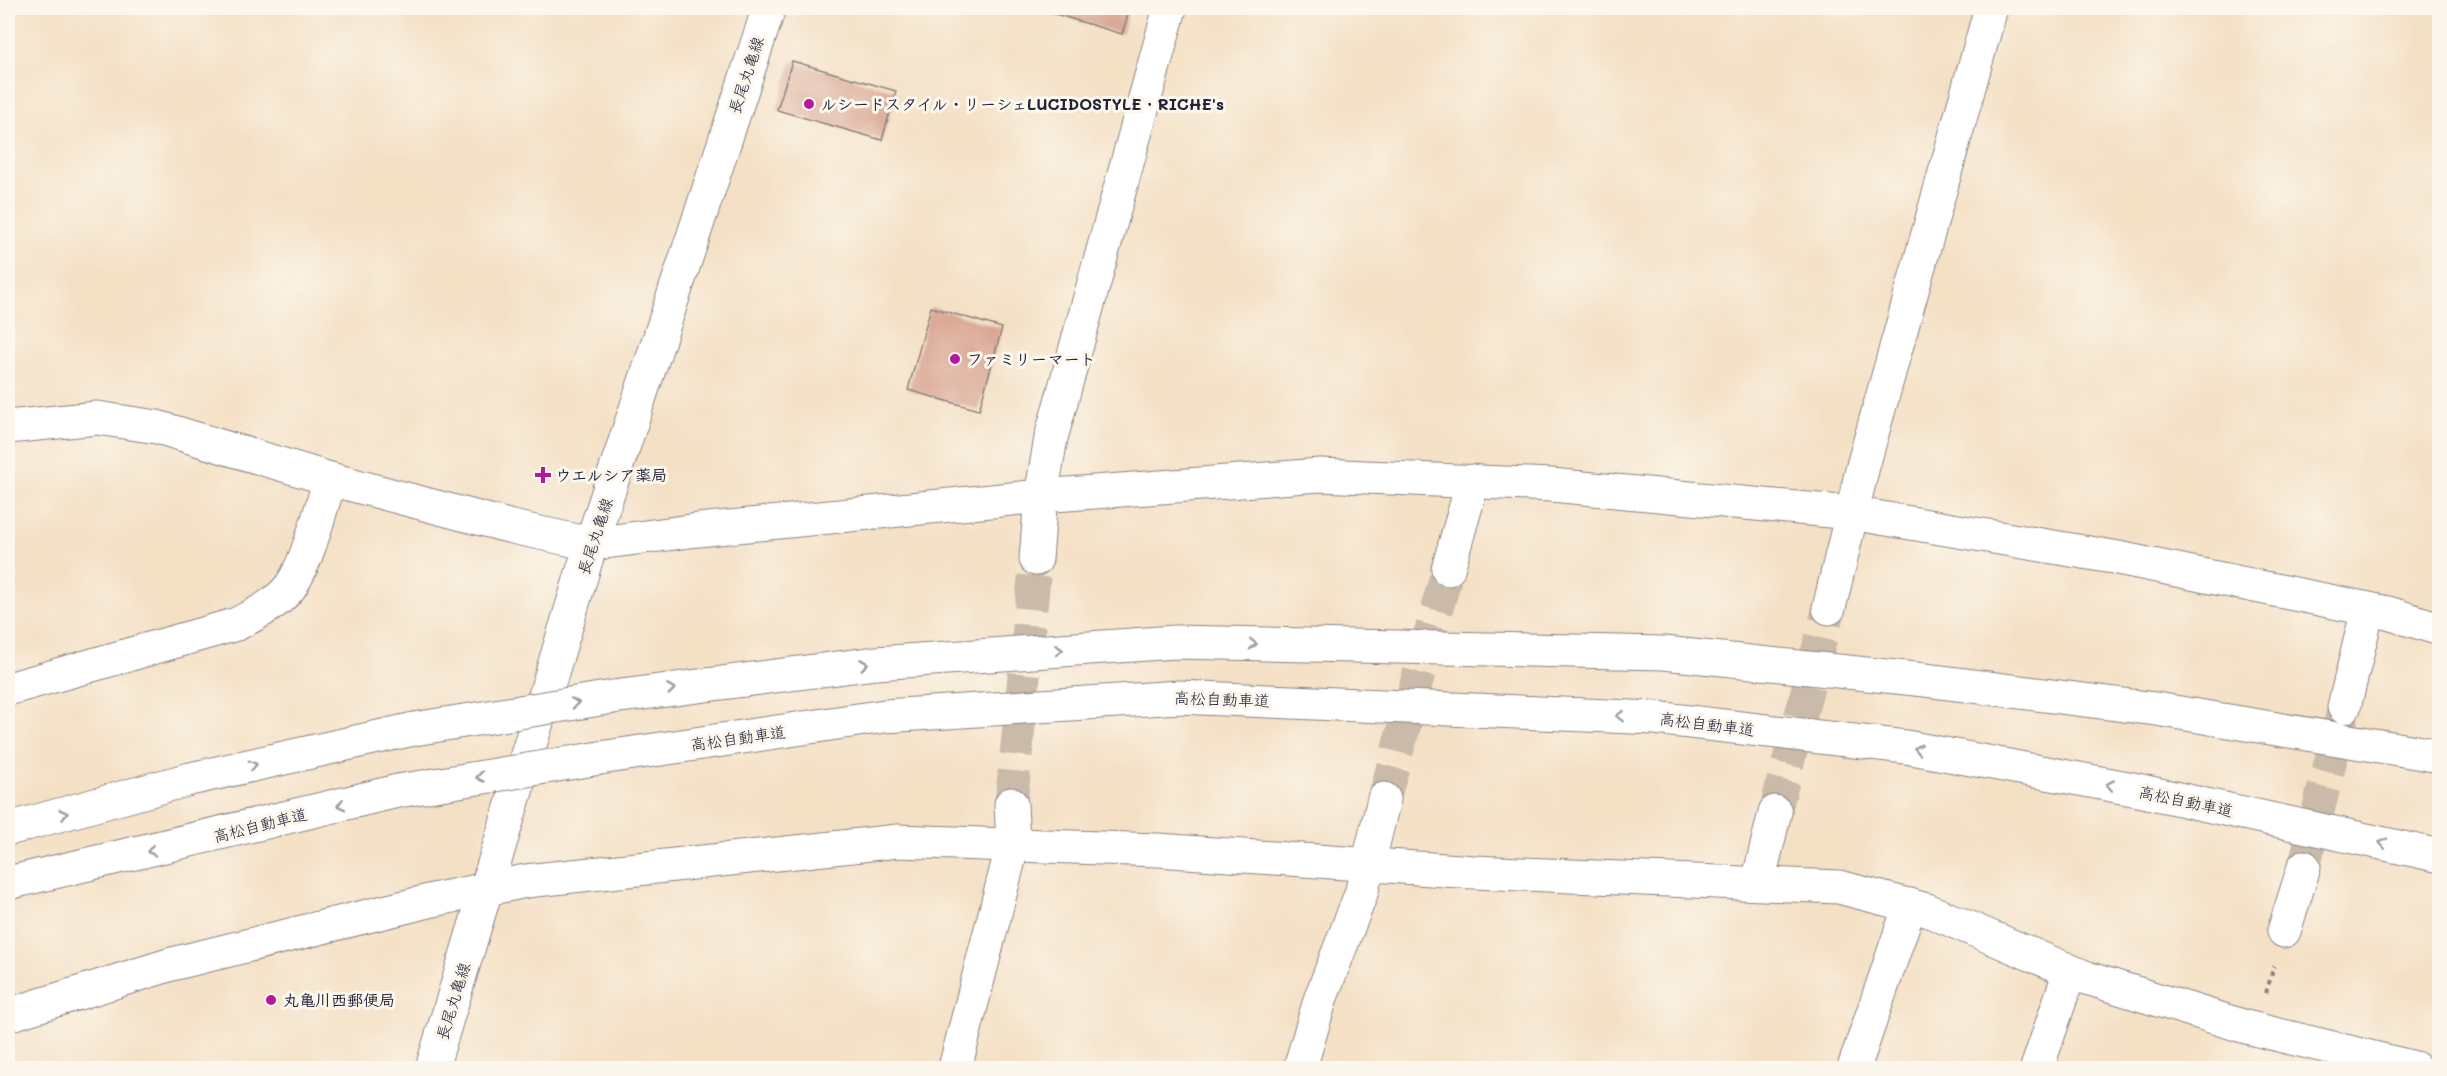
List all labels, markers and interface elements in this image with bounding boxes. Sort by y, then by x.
street label: 長尾丸亀線 [723,34,768,116]
place label: ルシードスタイル・リーシェLUCIDOSTYLE・RICHE's [821,93,1224,114]
marker: ルシードスタイル・リーシェLUCIDOSTYLE・RICHE's [802,97,816,111]
place label: ファミリーマート [967,348,1096,369]
marker: ファミリーマート [948,352,962,366]
place label: ウエルシア薬局 [555,464,667,485]
marker: ウエルシア薬局 [536,468,550,482]
street label: 長尾丸亀線 [572,495,617,577]
one-way arrow [1249,637,1258,650]
one-way arrow [1054,644,1063,657]
one-way arrow [859,659,869,671]
one-way arrow [666,684,675,696]
street label: 高松自動車道 [1174,686,1270,711]
one-way arrow [571,697,580,709]
street label: 高松自動車道 [1658,707,1756,740]
one-way arrow [1615,710,1624,723]
street label: 高松自動車道 [689,720,787,755]
one-way arrow [1913,743,1923,756]
one-way arrow [247,759,257,772]
one-way arrow [476,771,485,783]
one-way arrow [2105,779,2115,792]
street label: 高松自動車道 [2137,780,2235,821]
one-way arrow [336,797,346,810]
street label: 高松自動車道 [211,803,309,846]
one-way arrow [58,809,69,821]
one-way arrow [2378,837,2388,850]
one-way arrow [147,843,157,856]
street label: 長尾丸亀線 [431,960,474,1042]
place label: 丸亀川西郵便局 [283,989,395,1010]
marker: 丸亀川西郵便局 [264,993,278,1007]

